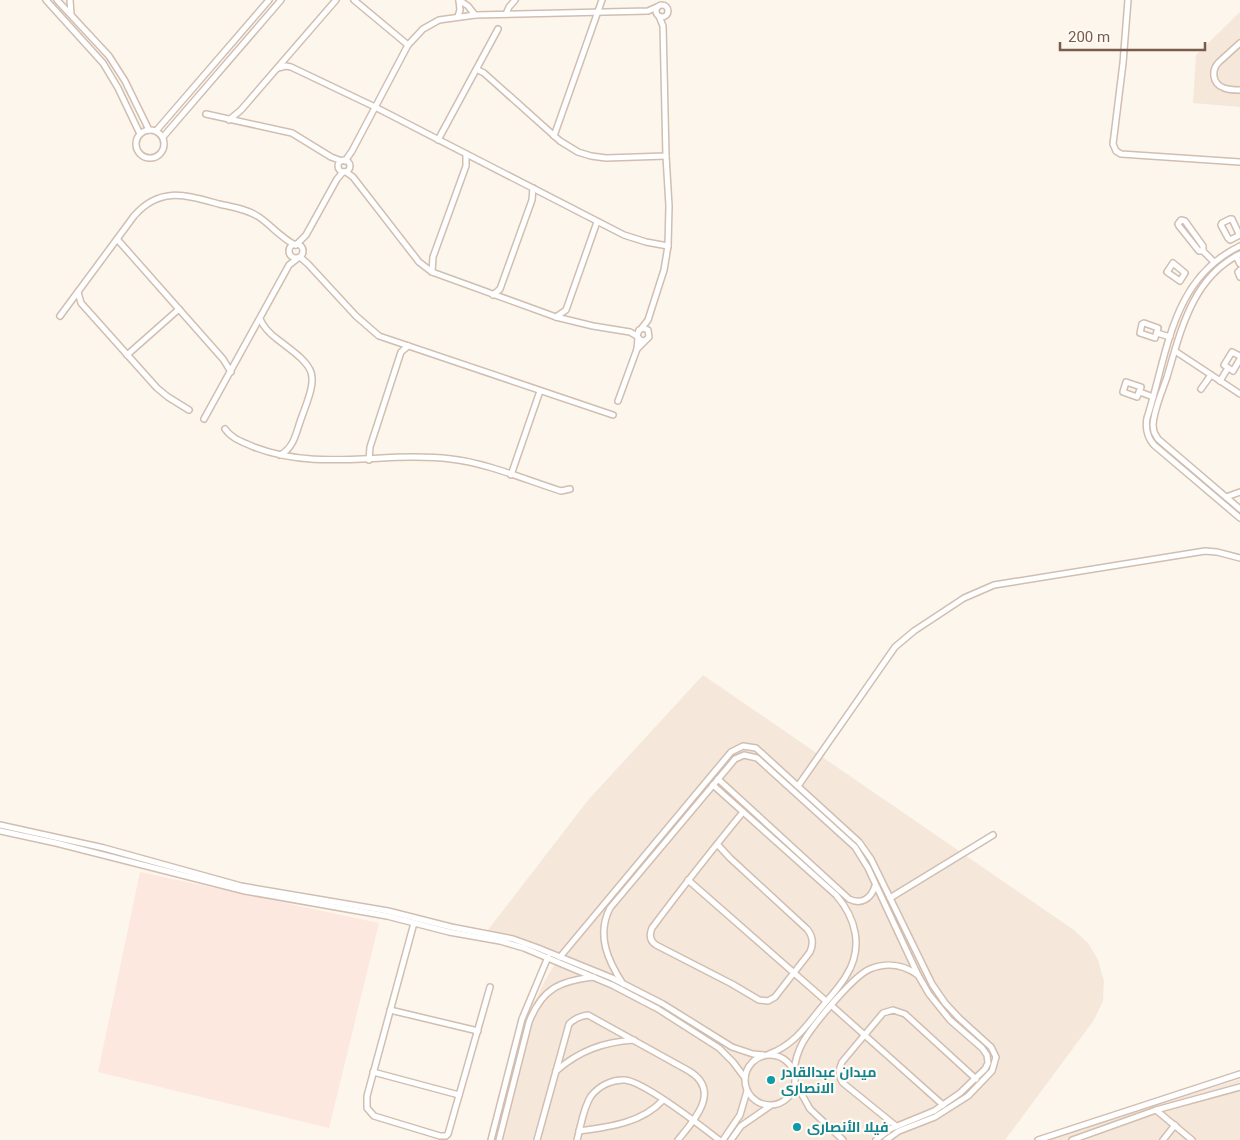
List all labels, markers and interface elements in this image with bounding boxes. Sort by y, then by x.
scale bar [1060,20,1205,52]
text: 200 m [1068,28,1110,46]
place label: ميدان عبدالقادر الانصارى [780,1064,876,1096]
marker: ميدان عبدالقادر الانصارى [765,1074,777,1086]
place label: فيلا الأنصارى [807,1119,889,1135]
marker: فيلا الأنصارى [791,1121,803,1133]

